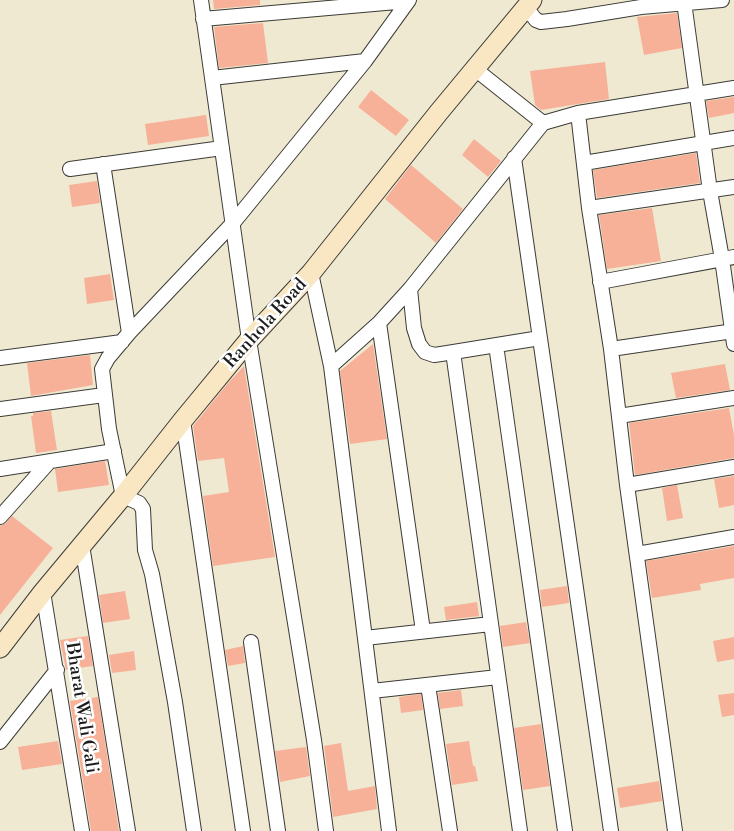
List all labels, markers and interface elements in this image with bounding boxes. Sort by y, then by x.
street label: Ranhola Road [220,275,312,373]
street label: Bharat Wali Gali [60,641,102,775]

